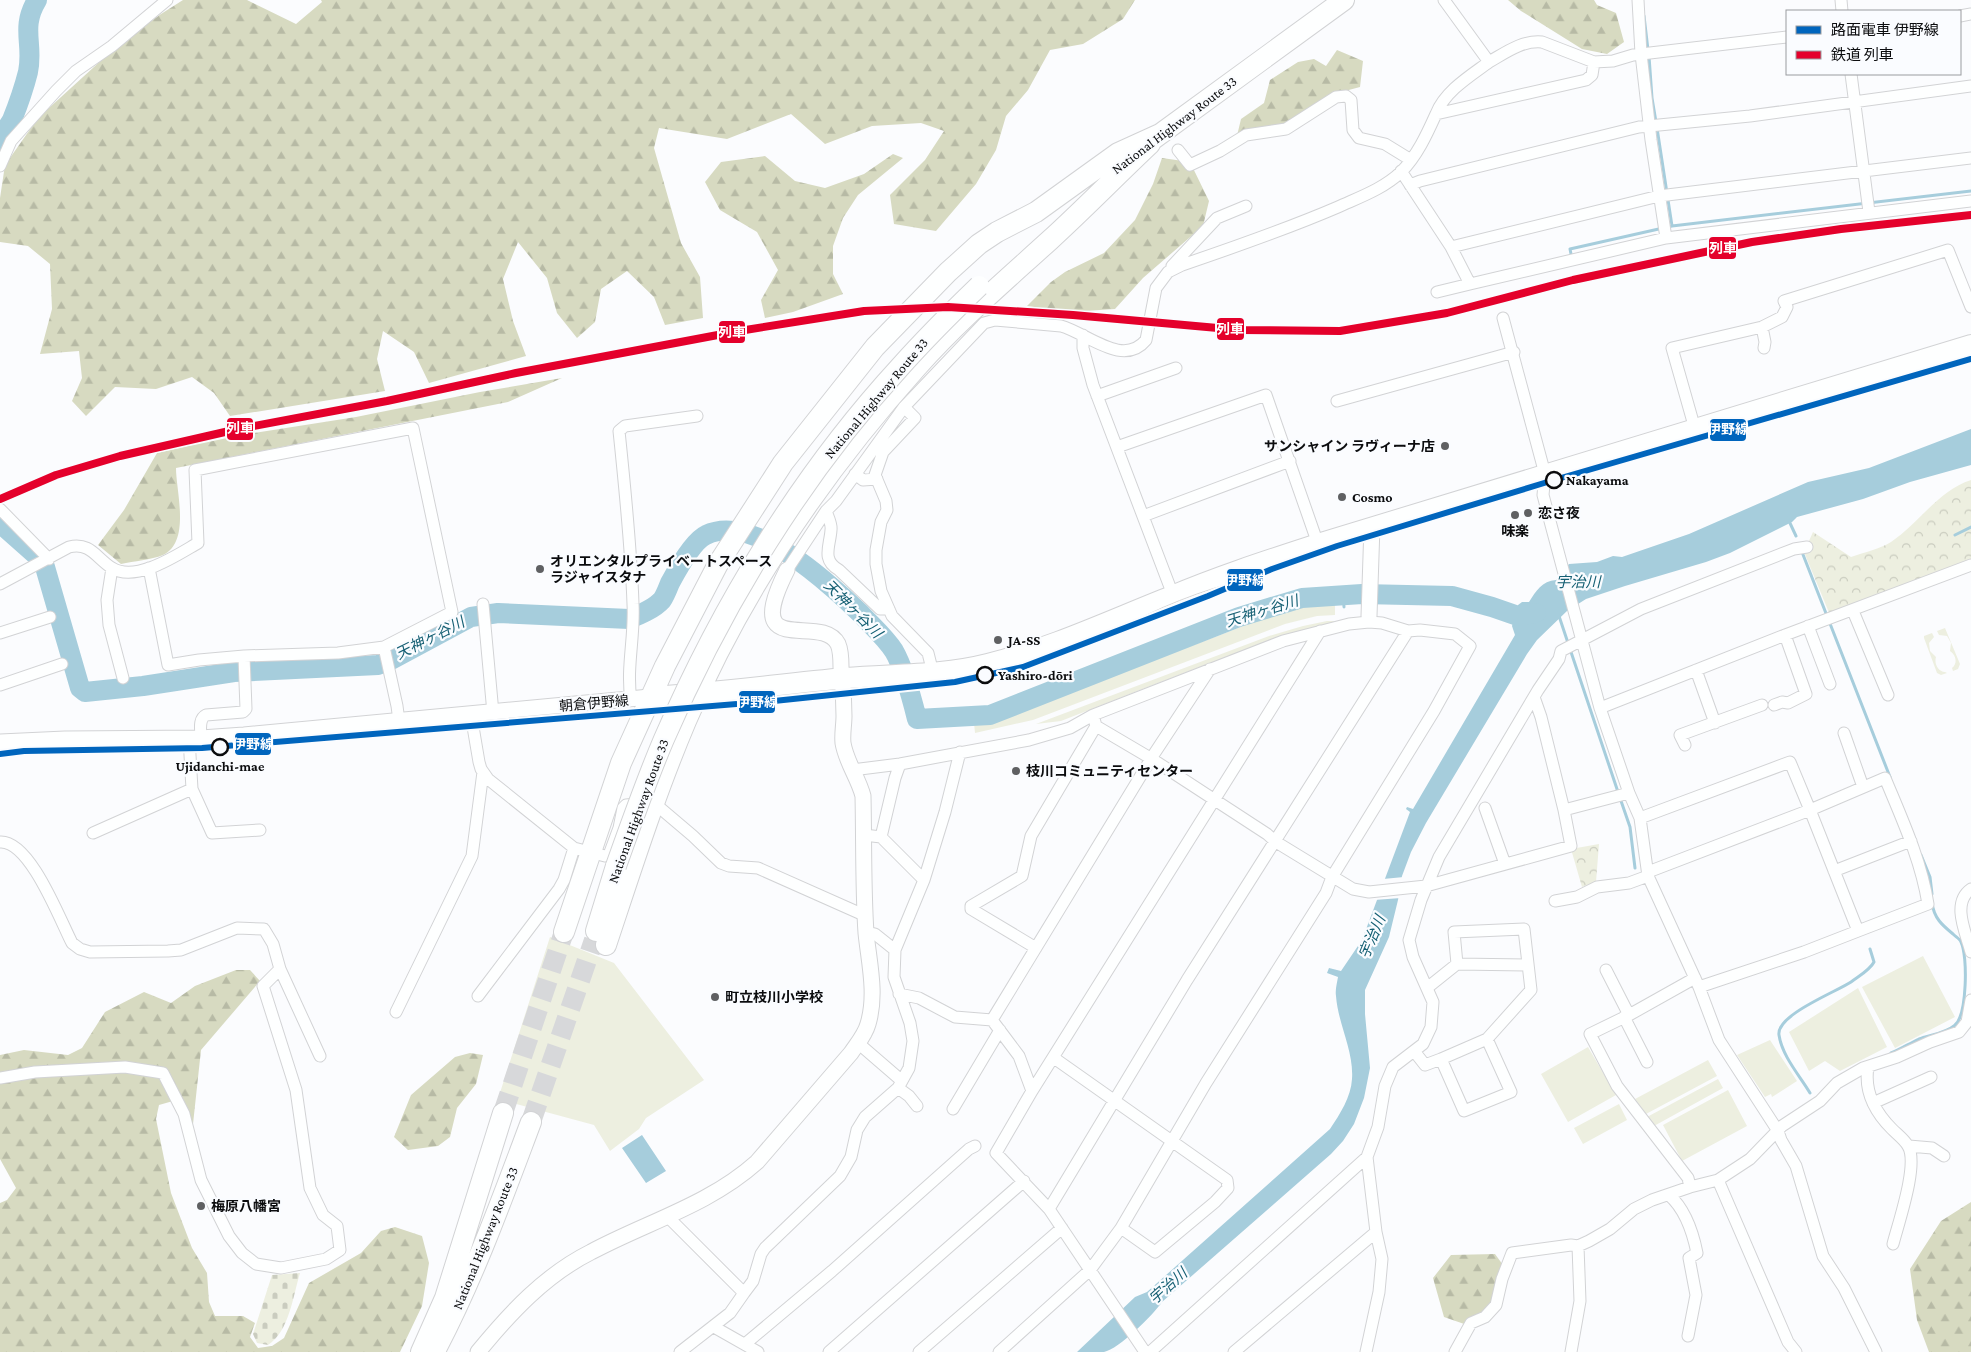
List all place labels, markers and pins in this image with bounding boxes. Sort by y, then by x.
place label: サンシャイン ラヴィーナ店 [1264,438,1435,454]
marker: サンシャイン ラヴィーナ店 [1439,440,1451,452]
marker: Nakayama [1545,471,1563,489]
place label: Nakayama [1566,472,1629,488]
place label: Cosmo [1352,489,1393,505]
marker: Cosmo [1336,491,1348,503]
place label: 恋さ夜 [1538,505,1580,521]
marker: 恋さ夜 [1522,507,1534,519]
marker: 味楽 [1509,509,1521,521]
place label: 味楽 [1501,523,1529,539]
place label: オリエンタルプライベートスペース ラジャイスタナ [550,553,772,585]
marker: オリエンタルプライベートスペース ラジャイスタナ [534,563,546,575]
place label: JA-SS [1006,632,1040,648]
marker: JA-SS [992,634,1004,646]
marker: Yashiro-dōri [976,666,994,684]
place label: Yashiro-dōri [998,667,1073,683]
marker: Ujidanchi-mae [211,738,229,756]
place label: Ujidanchi-mae [176,758,265,775]
place label: 枝川コミュニティセンター [1026,763,1193,779]
marker: 枝川コミュニティセンター [1010,765,1022,777]
place label: 町立枝川小学校 [725,989,823,1005]
marker: 町立枝川小学校 [709,991,721,1003]
place label: 梅原八幡宮 [211,1198,281,1214]
marker: 梅原八幡宮 [195,1200,207,1212]

